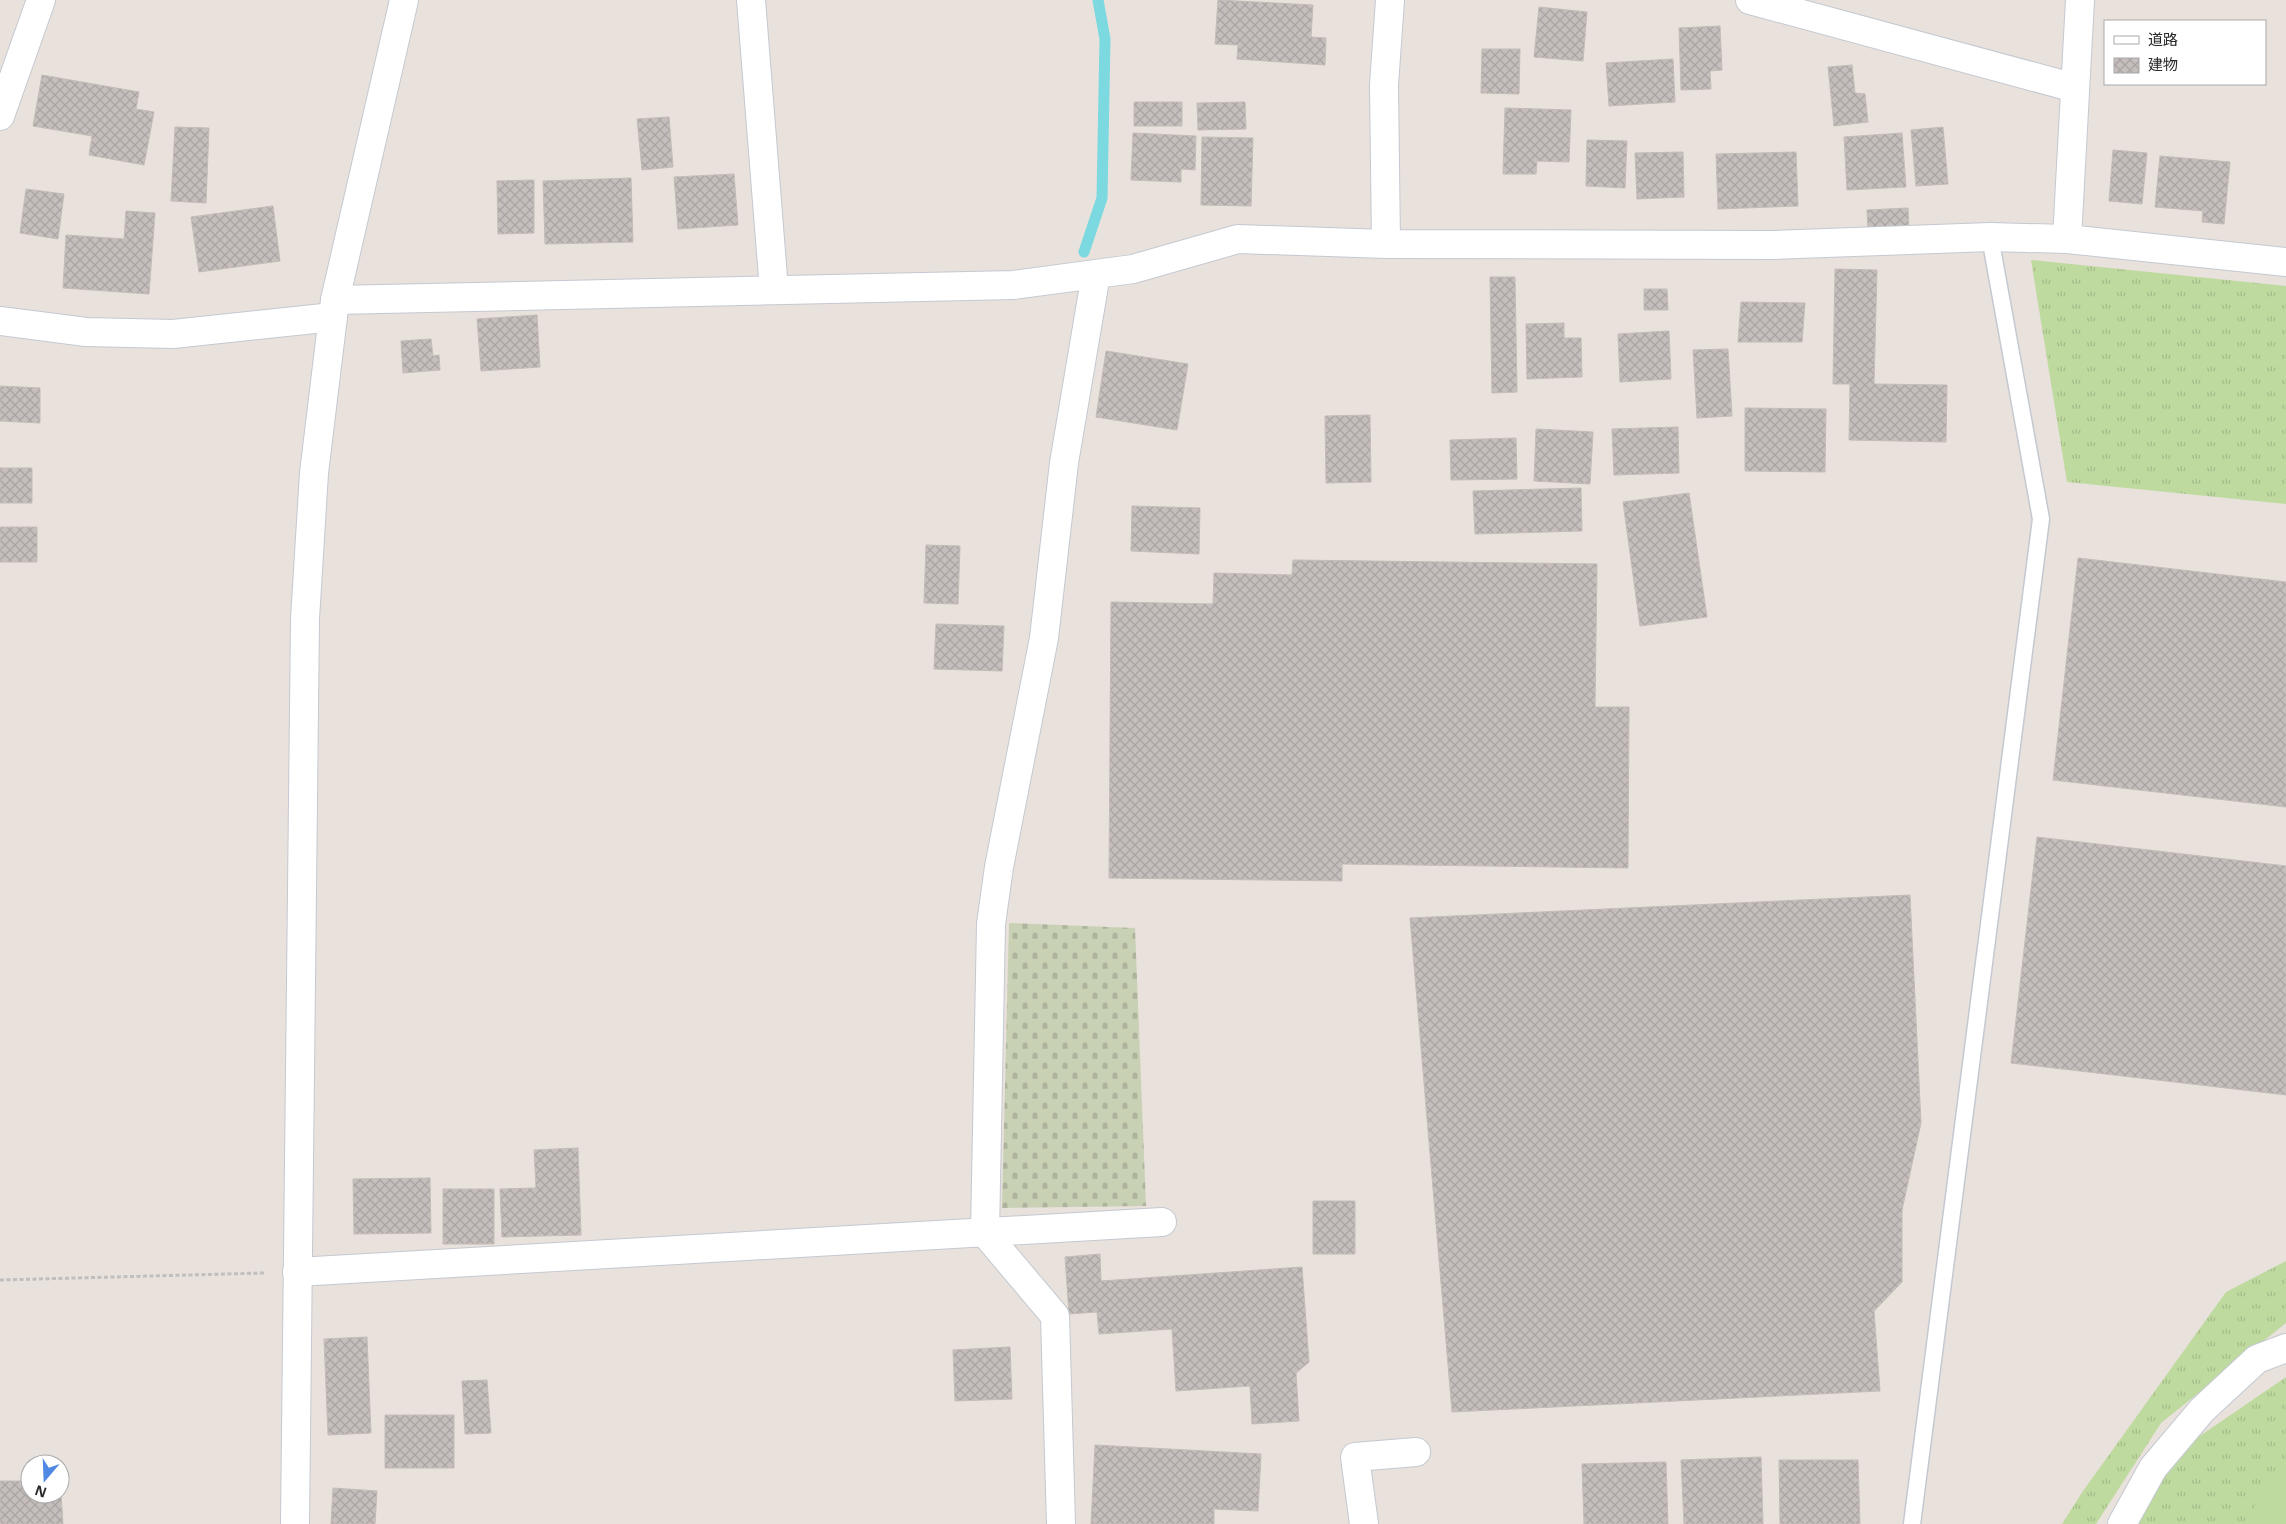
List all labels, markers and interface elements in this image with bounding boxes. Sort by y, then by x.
legend [2104,20,2266,85]
text: 道路 [2148,29,2178,49]
text: 建物 [2148,54,2178,74]
north arrow [20,1454,70,1504]
text: N [32,1481,49,1503]

